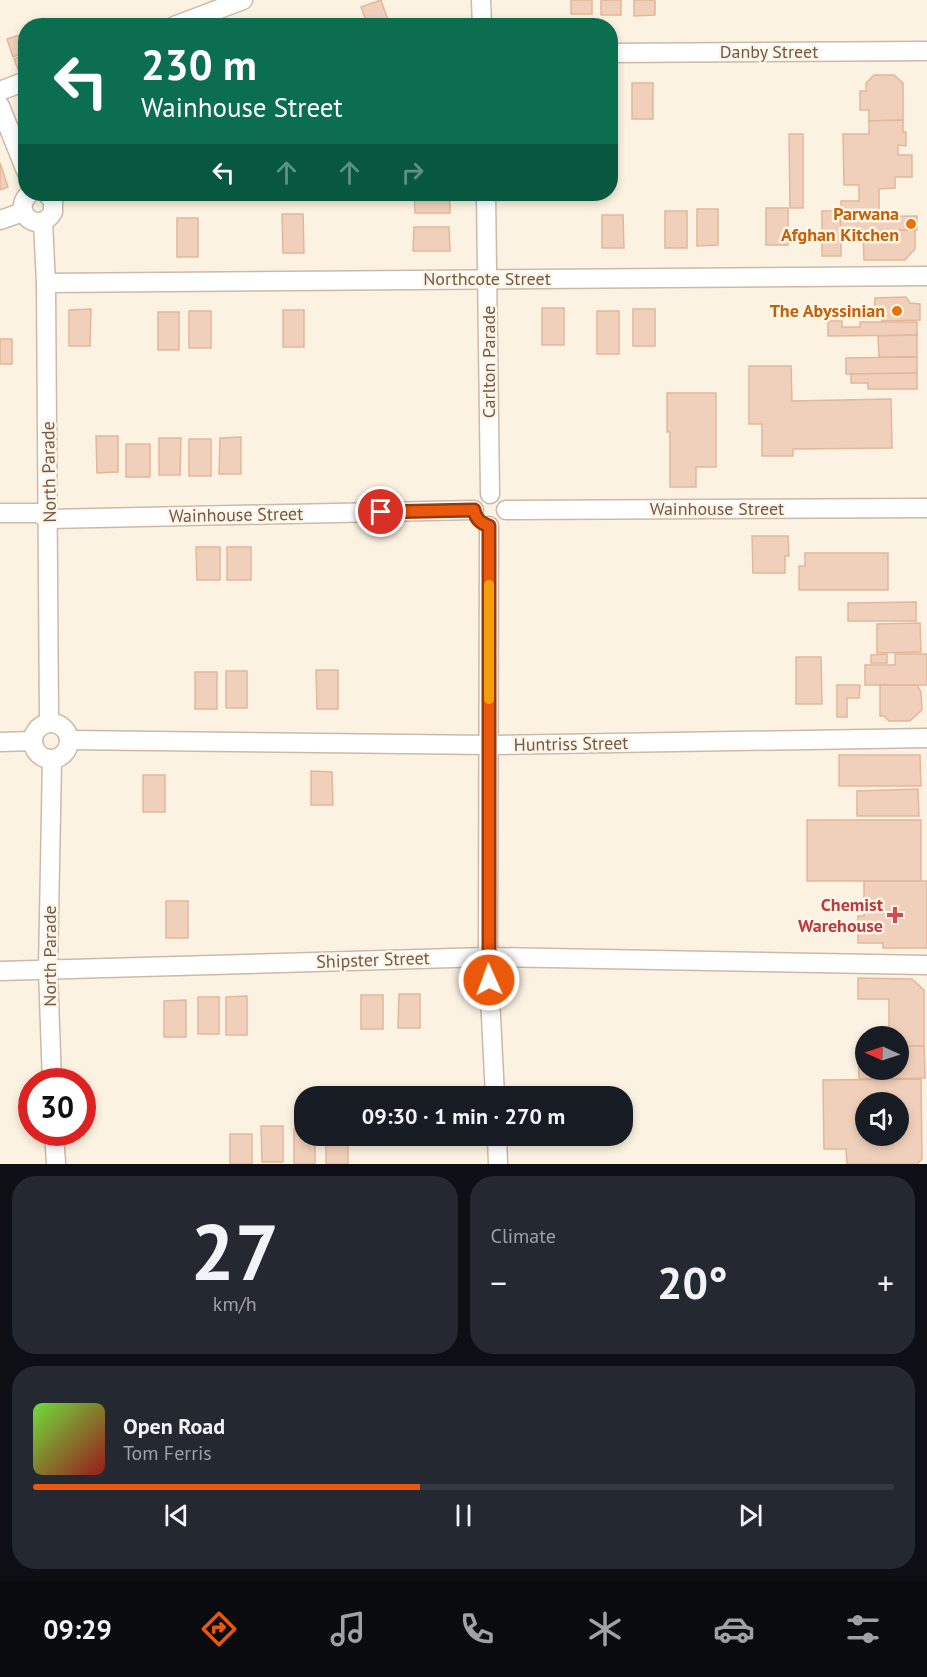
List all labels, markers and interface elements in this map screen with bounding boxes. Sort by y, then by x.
text: 230 m [141,37,257,92]
street label: Danby Street [720,40,818,63]
icon: left [42,42,120,120]
text: Wainhouse Street [141,90,343,124]
icon: left [207,156,240,189]
icon: ahead [270,156,303,189]
icon: ahead [333,156,366,189]
icon: right [396,156,429,189]
place label: Parwana Afghan Kitchen [781,202,899,246]
marker: Parwana Afghan Kitchen [904,217,918,231]
street label: Northcote Street [423,267,551,290]
place label: The Abyssinian [770,299,885,322]
marker: The Abyssinian [890,304,904,318]
street label: Carlton Parade [477,306,500,418]
street label: North Parade [36,421,61,523]
pin [355,486,406,537]
icon: arrive [364,495,397,528]
street label: Wainhouse Street [650,497,784,520]
street label: Wainhouse Street [169,502,303,527]
street label: Huntriss Street [513,731,628,756]
place label: Chemist Warehouse [798,893,884,937]
street label: North Parade [38,905,61,1007]
marker: Chemist Warehouse [888,908,902,922]
street label: Shipster Street [316,946,430,973]
position arrow [457,948,521,1012]
north arrow [855,1026,909,1080]
map controls [855,1026,909,1146]
speed limit sign: 30 [18,1068,96,1146]
button: sound [855,1092,909,1146]
text: 09:30 · 1 min · 270 m [362,1102,565,1130]
text: 27 [191,1201,279,1302]
text: Climate [491,1223,556,1249]
text: 20° [657,1253,728,1311]
text: − [491,1261,507,1304]
text: + [877,1261,894,1304]
text: km/h [213,1291,257,1317]
text: Open Road [123,1412,225,1440]
text: Tom Ferris [123,1440,212,1466]
icon: previous [160,1499,193,1532]
icon: pause [447,1499,480,1532]
icon: next [734,1499,767,1532]
icon: directions [198,1608,240,1650]
icon: music [327,1608,369,1650]
icon: phone [456,1608,498,1650]
icon: climate [584,1608,626,1650]
icon: car [713,1608,755,1650]
icon: filters [842,1608,884,1650]
text: 09:29 [43,1612,112,1646]

